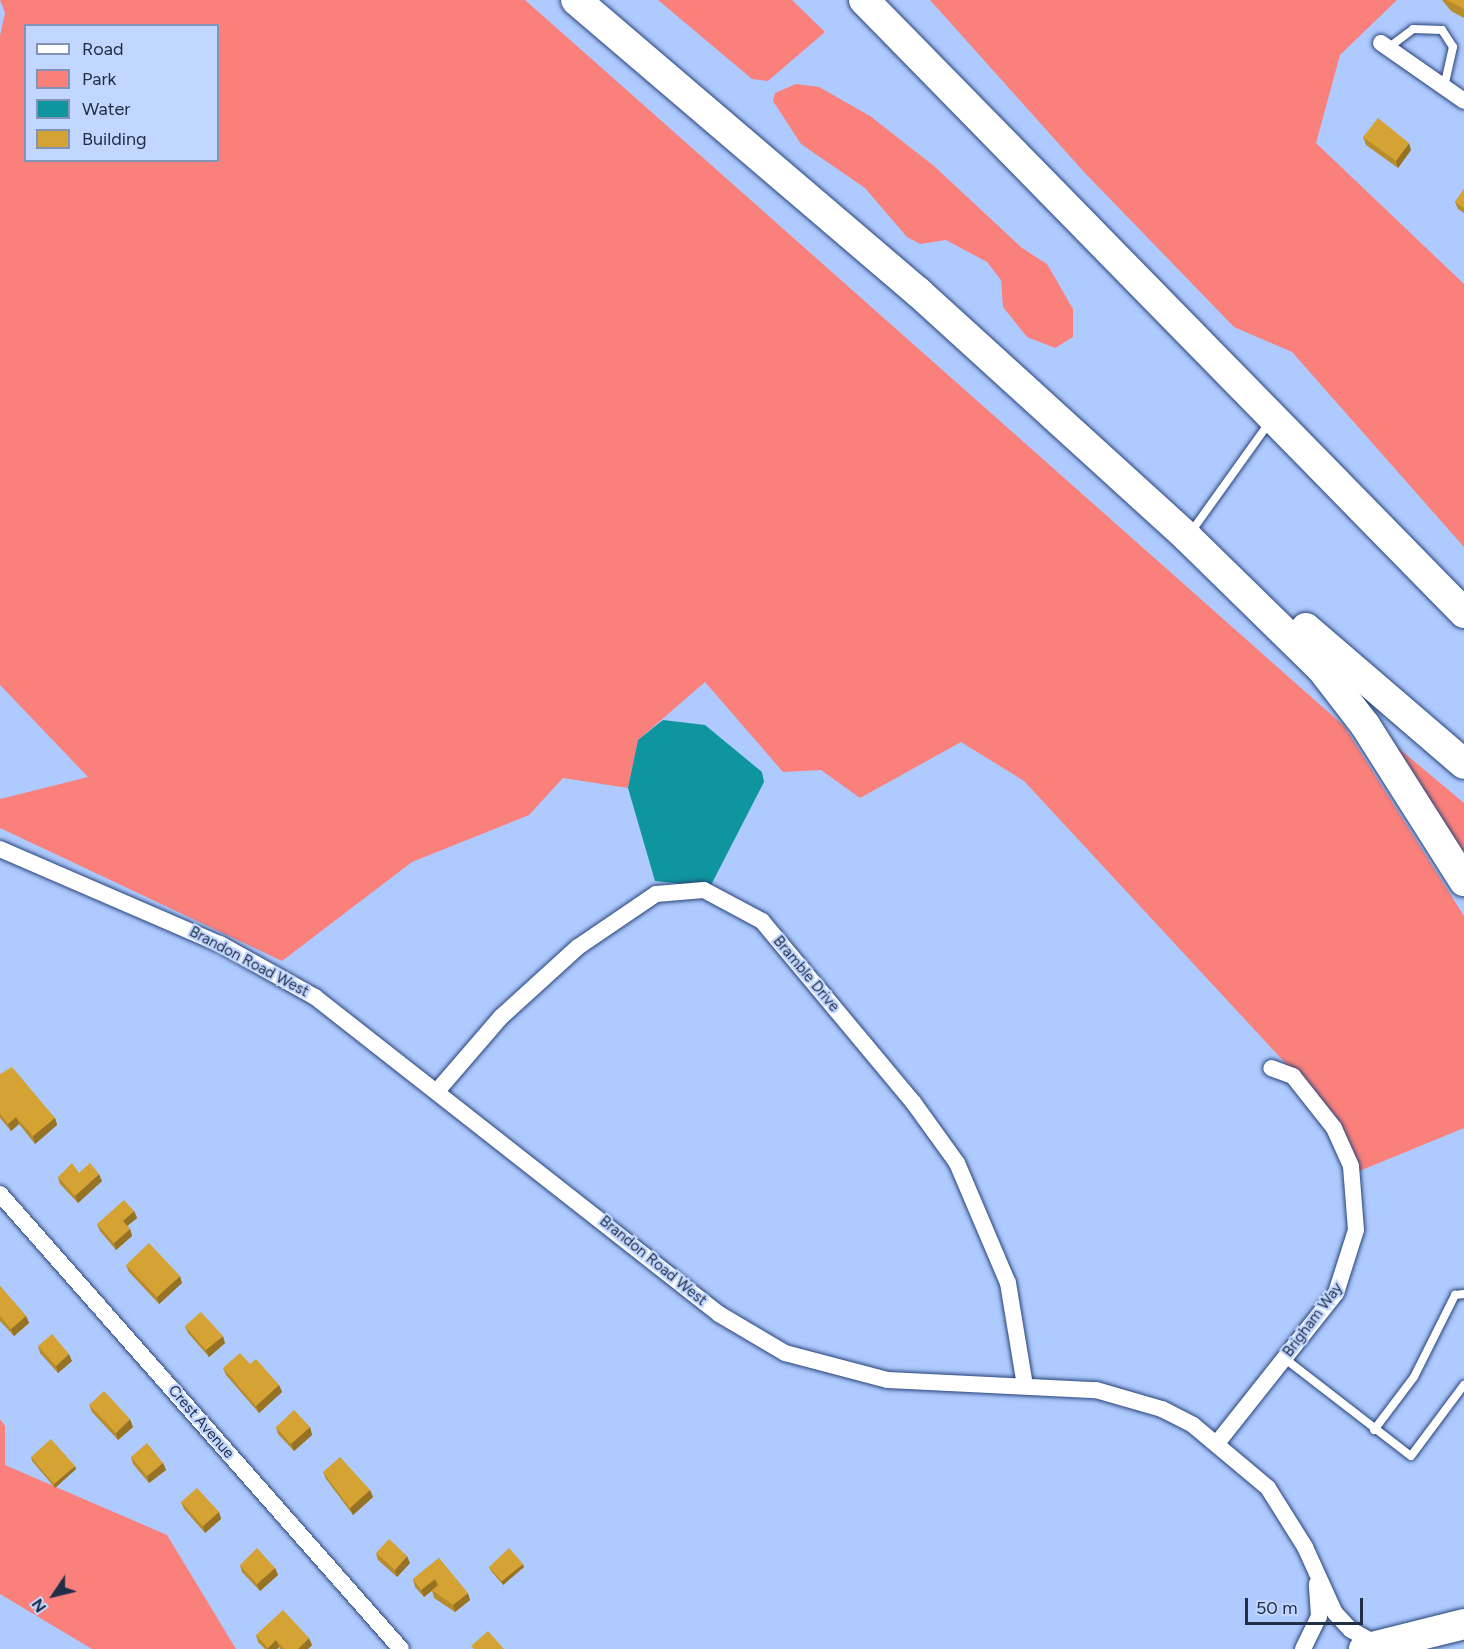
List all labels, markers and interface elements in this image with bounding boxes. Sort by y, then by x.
legend [24,24,219,162]
text: Road [82,38,123,60]
text: Park [82,68,116,90]
text: Water [82,98,130,120]
text: Building [82,128,147,150]
street label: Brandon Road West [186,923,312,1001]
street label: Bramble Drive [769,932,843,1016]
street label: Brandon Road West [596,1212,710,1310]
street label: Brigham Way [1279,1279,1347,1361]
street label: Crest Avenue [164,1382,238,1462]
north arrow [24,1565,84,1625]
scale bar [1248,1586,1366,1624]
text: N [28,1595,50,1616]
text: 50 m [1256,1597,1298,1619]

